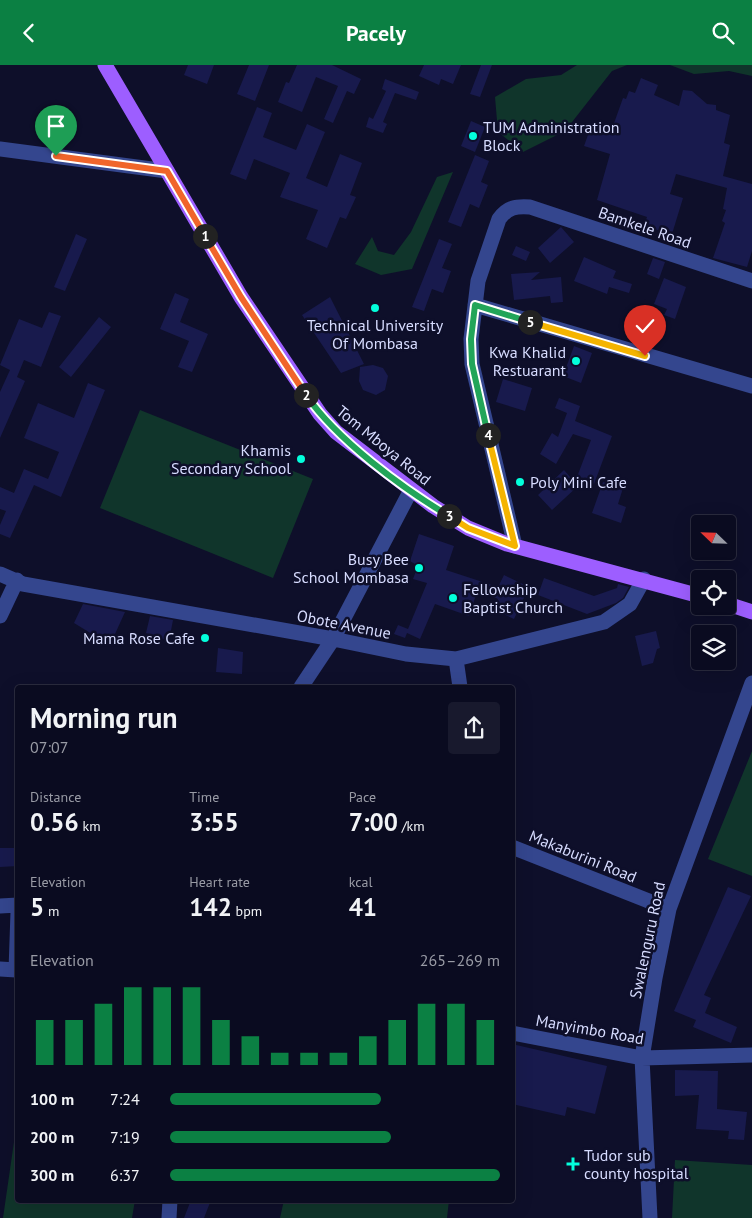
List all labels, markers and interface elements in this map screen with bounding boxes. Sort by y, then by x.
icon: back [15,19,43,47]
text: Pacely [346,19,406,47]
icon: search [709,19,737,47]
pin [35,105,77,156]
icon: arrive [42,112,70,140]
place label: TUM Administration Block [483,117,620,155]
marker: TUM Administration Block [467,130,479,142]
street label: Bamkele Road [596,202,694,252]
pin: 1 [192,223,218,249]
text: 1 [202,227,209,245]
marker: Technical University Of Mombasa [369,302,381,314]
pin [624,305,666,356]
pin: 5 [518,309,542,335]
icon: check [631,312,659,340]
text: 5 [527,313,534,331]
place label: Technical University Of Mombasa [307,315,444,353]
place label: Kwa Khalid Restuarant [489,342,567,380]
marker: Kwa Khalid Restuarant [570,355,582,367]
pin: 2 [294,383,318,407]
text: 2 [303,386,310,404]
street label: Tom Mboya Road [333,401,435,489]
pin: 4 [476,423,500,447]
text: 4 [485,426,492,444]
place label: Khamis Secondary School [171,440,291,478]
marker: Khamis Secondary School [295,453,307,465]
place label: Poly Mini Cafe [530,472,627,492]
marker: Poly Mini Cafe [514,476,526,488]
pin: 3 [436,503,462,529]
text: 3 [446,507,453,525]
north arrow [691,515,736,560]
map controls [691,515,736,670]
place label: Busy Bee School Mombasa [293,549,409,587]
marker: Busy Bee School Mombasa [413,562,425,574]
button: locate [691,570,736,615]
place label: Fellowship Baptist Church [463,579,563,617]
marker: Fellowship Baptist Church [447,592,459,604]
street label: Obote Avenue [295,605,393,643]
button: layers [691,625,736,670]
place label: Mama Rose Cafe [83,628,195,648]
marker: Mama Rose Cafe [199,632,211,644]
text: Morning run [30,699,178,736]
button: share [448,702,500,754]
text: 07:07 [30,737,68,757]
text: Distance [30,788,81,806]
text: Time [189,788,219,806]
text: Pace [349,788,376,806]
text: 0.56 [30,806,79,838]
text: 3:55 [189,806,239,838]
text: 7:00 [349,806,398,838]
text: km [79,817,101,835]
text: /km [398,817,425,835]
street label: Makaburini Road [526,825,640,887]
text: Elevation [30,873,86,891]
text: Heart rate [189,873,250,891]
text: kcal [349,873,373,891]
street label: Swalenguru Road [625,880,669,1000]
text: 5 [30,891,44,923]
text: 142 [189,891,232,923]
text: 41 [349,891,377,923]
text: m [44,902,59,920]
text: bpm [232,902,262,920]
text: Elevation [30,950,94,970]
text: 265–269 m [420,950,500,970]
street label: Manyimbo Road [534,1010,646,1048]
text: 100 m [30,1089,74,1109]
text: 7:24 [110,1089,140,1109]
text: 200 m [30,1127,74,1147]
text: 7:19 [110,1127,140,1147]
place label: Tudor sub county hospital [584,1145,689,1183]
marker: Tudor sub county hospital [566,1157,580,1171]
text: 300 m [30,1165,74,1185]
text: 6:37 [110,1165,140,1185]

